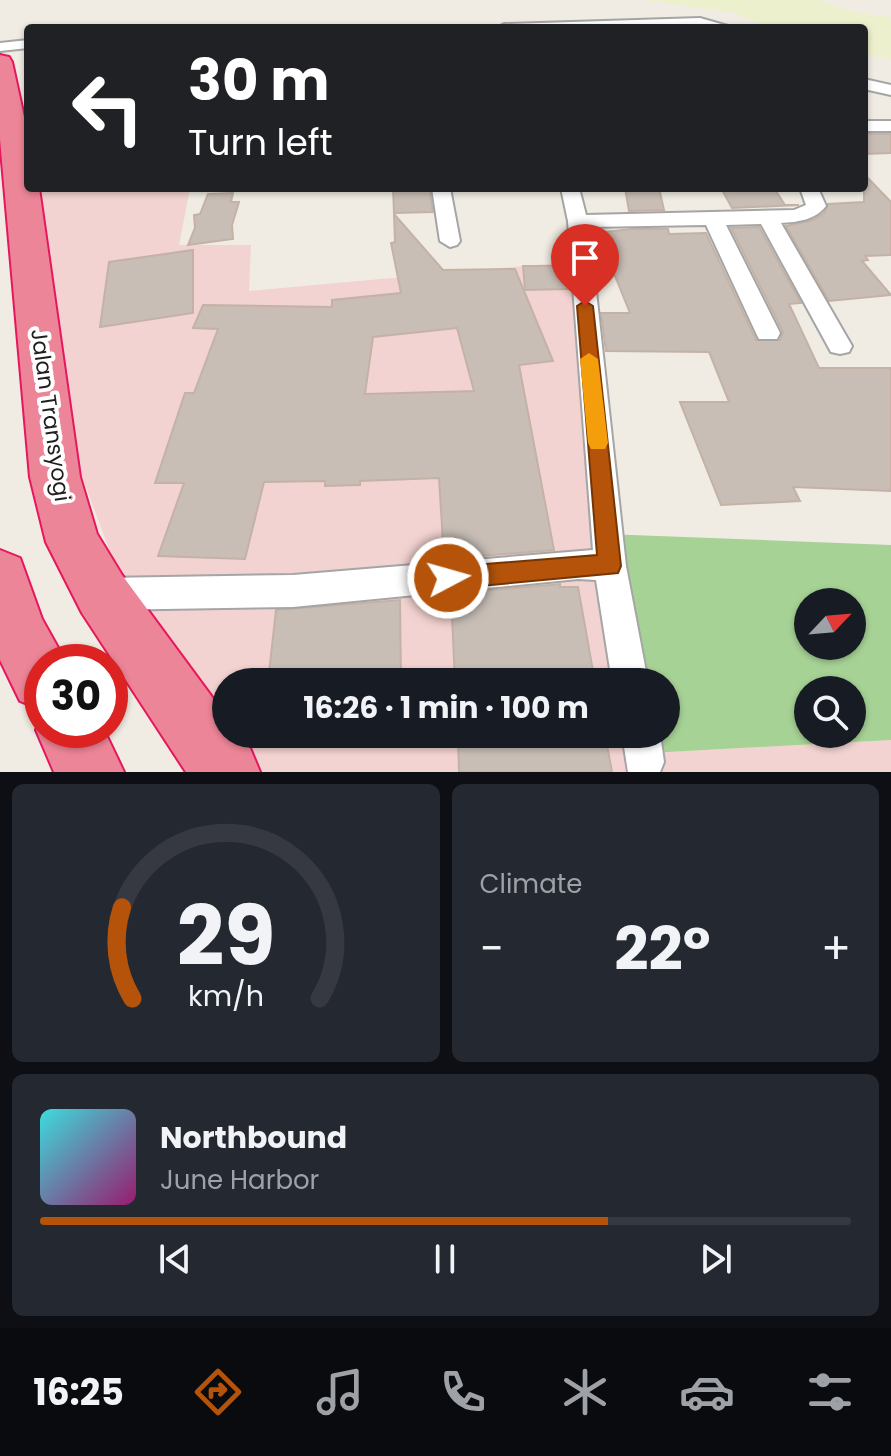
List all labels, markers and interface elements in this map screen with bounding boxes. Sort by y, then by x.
text: 30 m [188,41,330,120]
icon: left [56,56,160,160]
text: Turn left [188,117,333,168]
pin [551,224,619,306]
icon: arrive [563,236,607,280]
street label: Jalan Transyogi [23,327,78,503]
position arrow [406,536,490,620]
north arrow [794,588,866,660]
map controls [794,588,866,748]
speed limit sign: 30 [24,644,128,748]
button: search [794,676,866,748]
text: 16:26 · 1 min · 100 m [303,686,589,729]
text: Climate [480,866,582,902]
text: 29 [176,878,275,994]
text: 22° [614,907,711,991]
text: − [480,918,504,979]
text: + [821,918,851,979]
text: km/h [188,976,264,1016]
text: Northbound [160,1116,347,1159]
text: June Harbor [160,1162,319,1198]
icon: previous [153,1237,197,1281]
icon: pause [423,1237,467,1281]
icon: next [694,1237,738,1281]
icon: directions [190,1364,246,1420]
icon: music [312,1364,368,1420]
icon: phone [435,1364,491,1420]
icon: climate [557,1364,613,1420]
icon: car [679,1364,735,1420]
icon: filters [802,1364,858,1420]
text: 16:25 [33,1367,124,1418]

